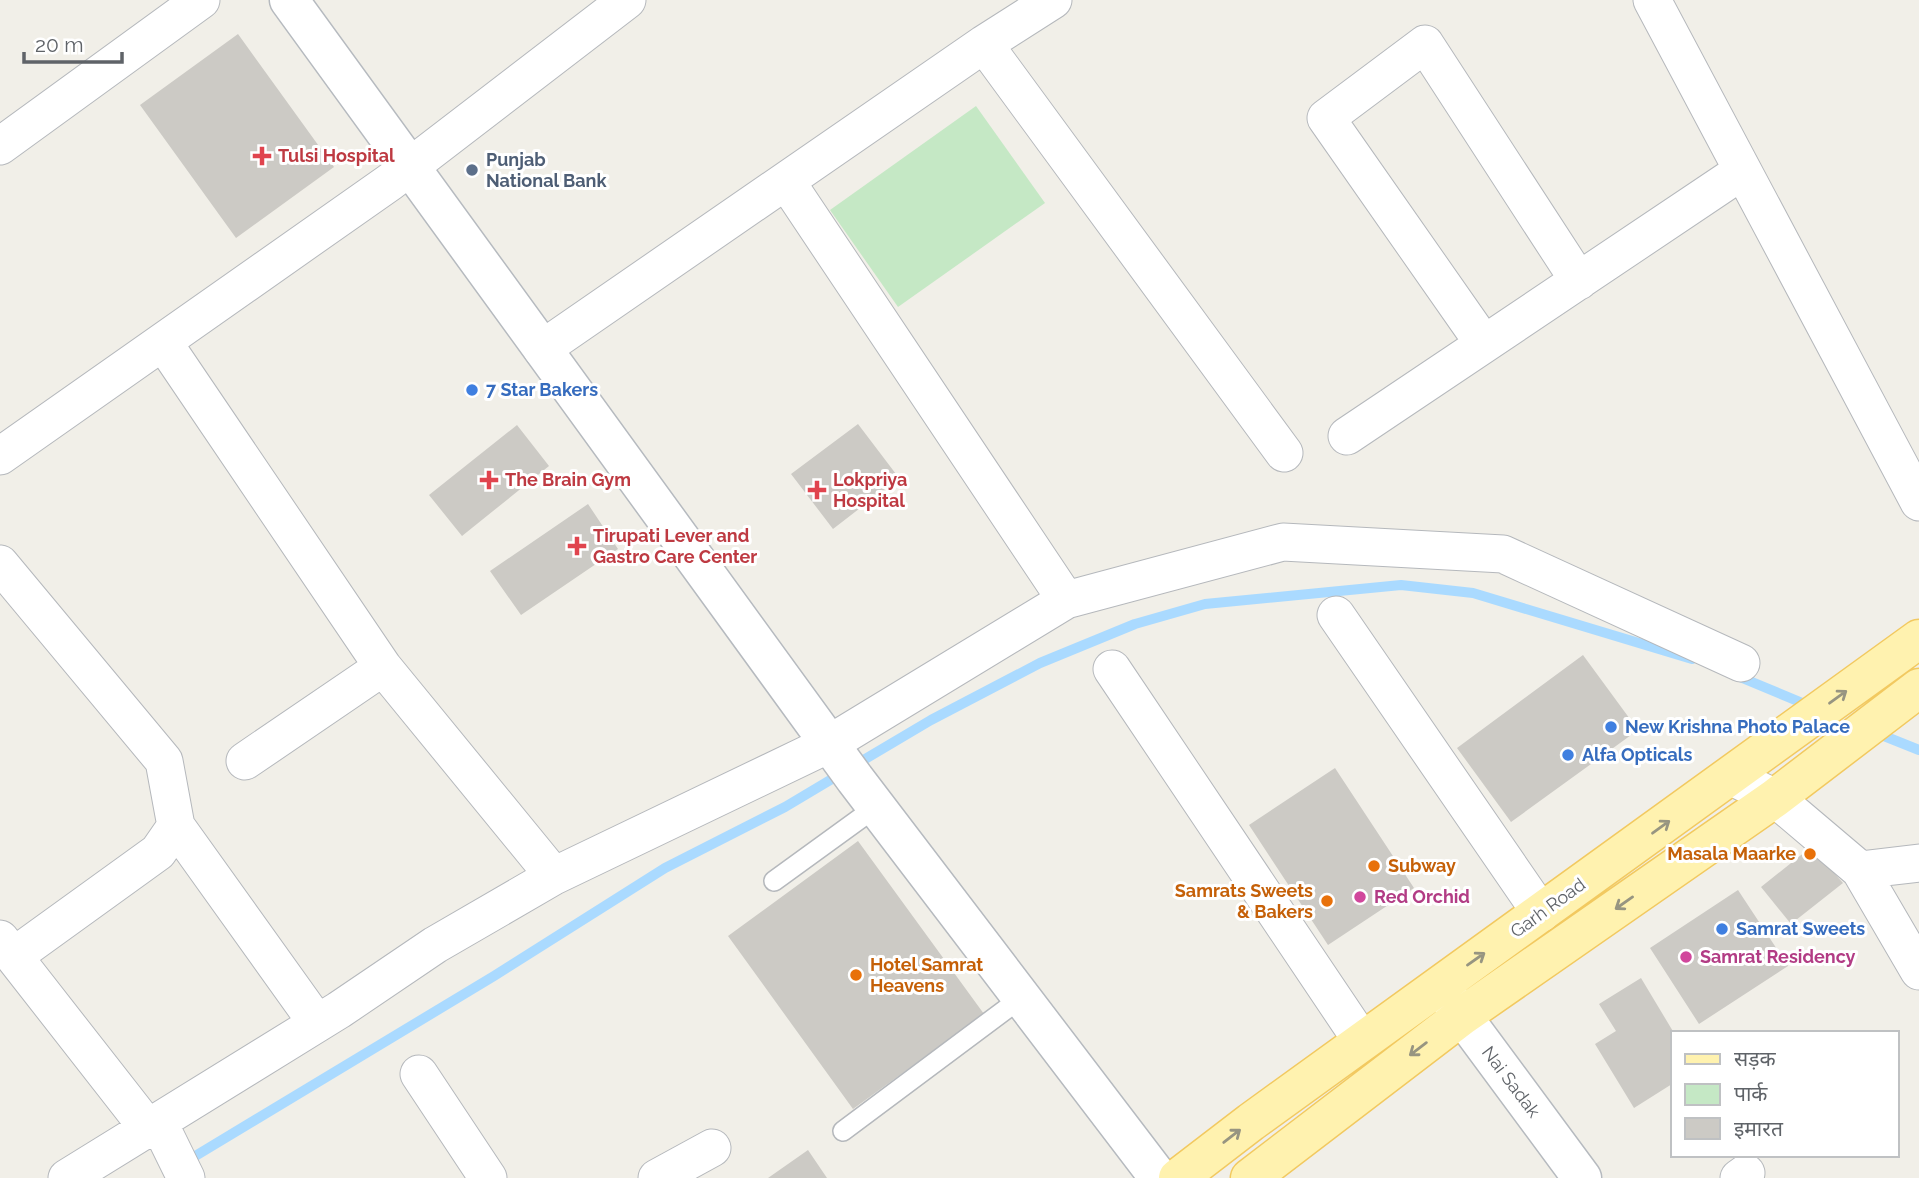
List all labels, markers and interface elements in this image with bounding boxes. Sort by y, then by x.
scale bar [24,21,122,65]
text: 20 m [35,32,83,57]
place label: Tulsi Hospital [278,145,395,166]
marker: Tulsi Hospital [252,146,272,166]
place label: Punjab National Bank [486,149,607,191]
marker: Punjab National Bank [464,162,480,178]
place label: 7 Star Bakers [486,379,598,400]
marker: 7 Star Bakers [464,382,480,398]
place label: The Brain Gym [505,469,631,490]
place label: Lokpriya Hospital [833,469,907,511]
marker: The Brain Gym [479,470,499,490]
marker: Lokpriya Hospital [807,480,827,500]
place label: Tirupati Lever and Gastro Care Center [593,525,757,567]
marker: Tirupati Lever and Gastro Care Center [567,536,587,556]
one-way arrow [1829,690,1848,705]
place label: New Krishna Photo Palace [1625,716,1850,737]
marker: New Krishna Photo Palace [1603,719,1619,735]
place label: Alfa Opticals [1582,744,1692,765]
marker: Alfa Opticals [1560,747,1576,763]
one-way arrow [1651,819,1670,834]
place label: Masala Maarke [1667,843,1796,864]
marker: Masala Maarke [1802,846,1818,862]
place label: Subway [1388,855,1456,876]
marker: Subway [1366,858,1382,874]
street label: Garh Road [1506,873,1589,942]
place label: Samrats Sweets & Bakers [1175,880,1313,922]
place label: Red Orchid [1374,886,1470,907]
marker: Red Orchid [1352,889,1368,905]
marker: Samrats Sweets & Bakers [1319,893,1335,909]
one-way arrow [1615,896,1634,910]
place label: Samrat Sweets [1736,918,1865,939]
marker: Samrat Sweets [1714,921,1730,937]
place label: Samrat Residency [1700,946,1856,967]
marker: Samrat Residency [1678,949,1694,965]
one-way arrow [1466,952,1485,967]
place label: Hotel Samrat Heavens [870,954,983,996]
marker: Hotel Samrat Heavens [848,967,864,983]
legend [1671,1031,1898,1157]
one-way arrow [1409,1042,1428,1056]
street label: Nai Sadak [1478,1042,1545,1122]
text: सड़क [1734,1046,1776,1071]
text: पार्क [1734,1081,1768,1106]
text: इमारत [1734,1116,1784,1141]
one-way arrow [1223,1129,1241,1144]

